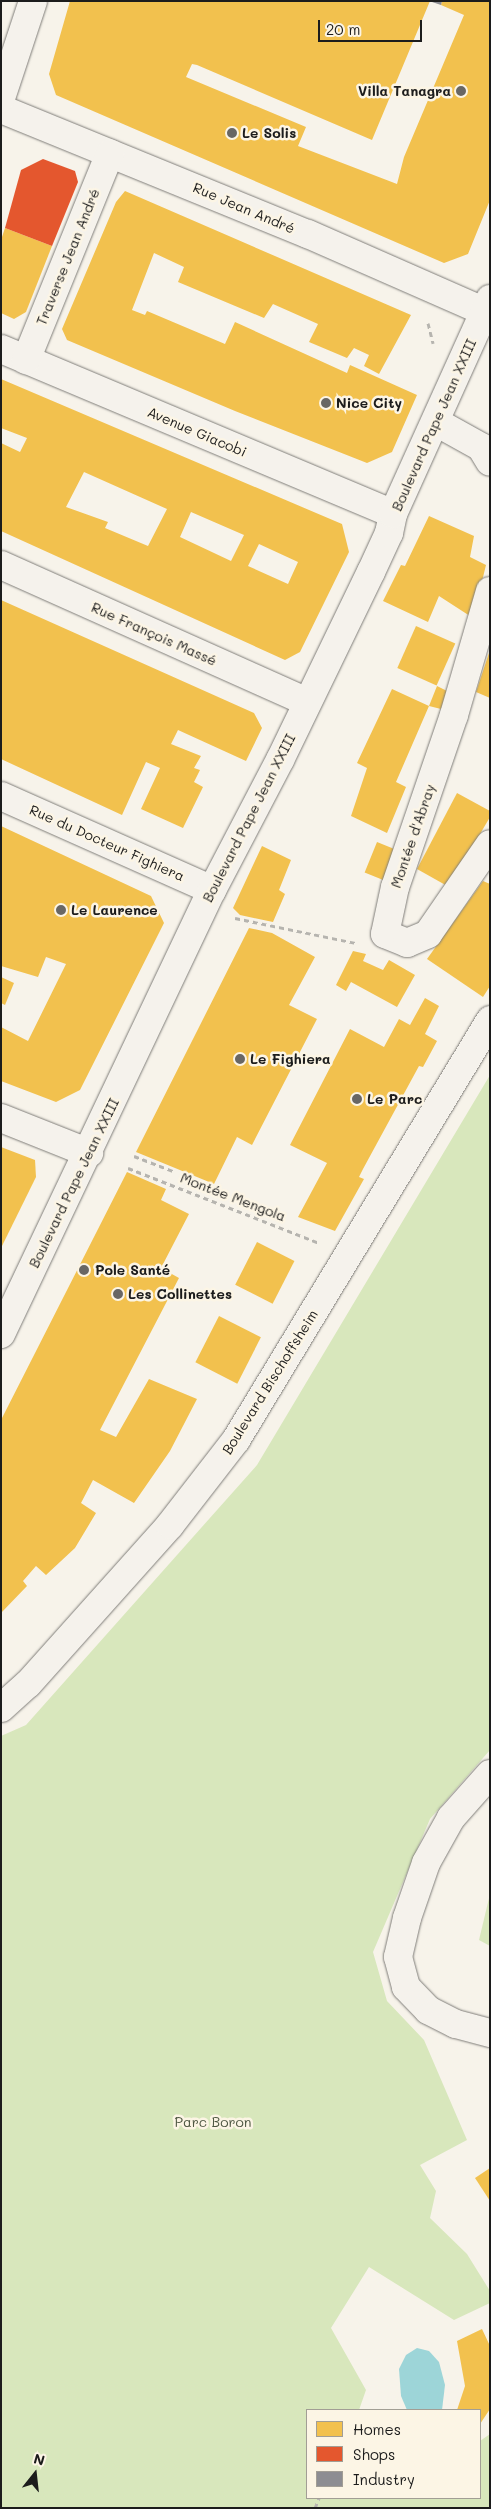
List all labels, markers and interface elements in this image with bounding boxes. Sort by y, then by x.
scale bar [321,10,425,42]
text: 20 m [326,19,360,39]
place label: Villa Tanagra [358,83,451,99]
marker: Villa Tanagra [455,85,467,97]
place label: Le Solis [242,125,296,141]
marker: Le Solis [226,127,238,139]
street label: Rue Jean André [191,179,297,237]
street label: Traverse Jean André [33,186,103,328]
street label: Boulevard Pape Jean XXIII [388,336,480,514]
place label: Nice City [336,395,402,411]
marker: Nice City [320,397,332,409]
street label: Avenue Giacobi [145,404,249,460]
street label: Rue François Massé [89,599,219,669]
street label: Boulevard Pape Jean XXIII [199,731,299,905]
street label: Montée d'Abray [387,782,439,890]
street label: Rue du Docteur Fighiera [27,801,187,885]
place label: Le Laurence [71,902,158,918]
marker: Le Laurence [55,904,67,916]
place label: Le Fighiera [250,1051,331,1067]
marker: Le Fighiera [234,1053,246,1065]
place label: Le Parc [367,1091,422,1107]
marker: Le Parc [351,1093,363,1105]
street label: Boulevard Pape Jean XXIII [26,1095,122,1271]
street label: Montée Mengola [178,1169,288,1225]
place label: Pole Santé [95,1262,170,1278]
marker: Pole Santé [77,1263,91,1277]
place label: Les Collinettes [128,1286,232,1302]
marker: Les Collinettes [112,1288,124,1300]
street label: Boulevard Bischoffsheim [219,1307,321,1457]
park label: Parc Boron [174,2114,252,2130]
legend [306,2409,481,2499]
text: Homes [353,2419,401,2439]
text: Shops [353,2444,395,2464]
text: N [32,2448,47,2470]
north arrow [10,2449,60,2499]
text: Industry [353,2469,415,2489]

